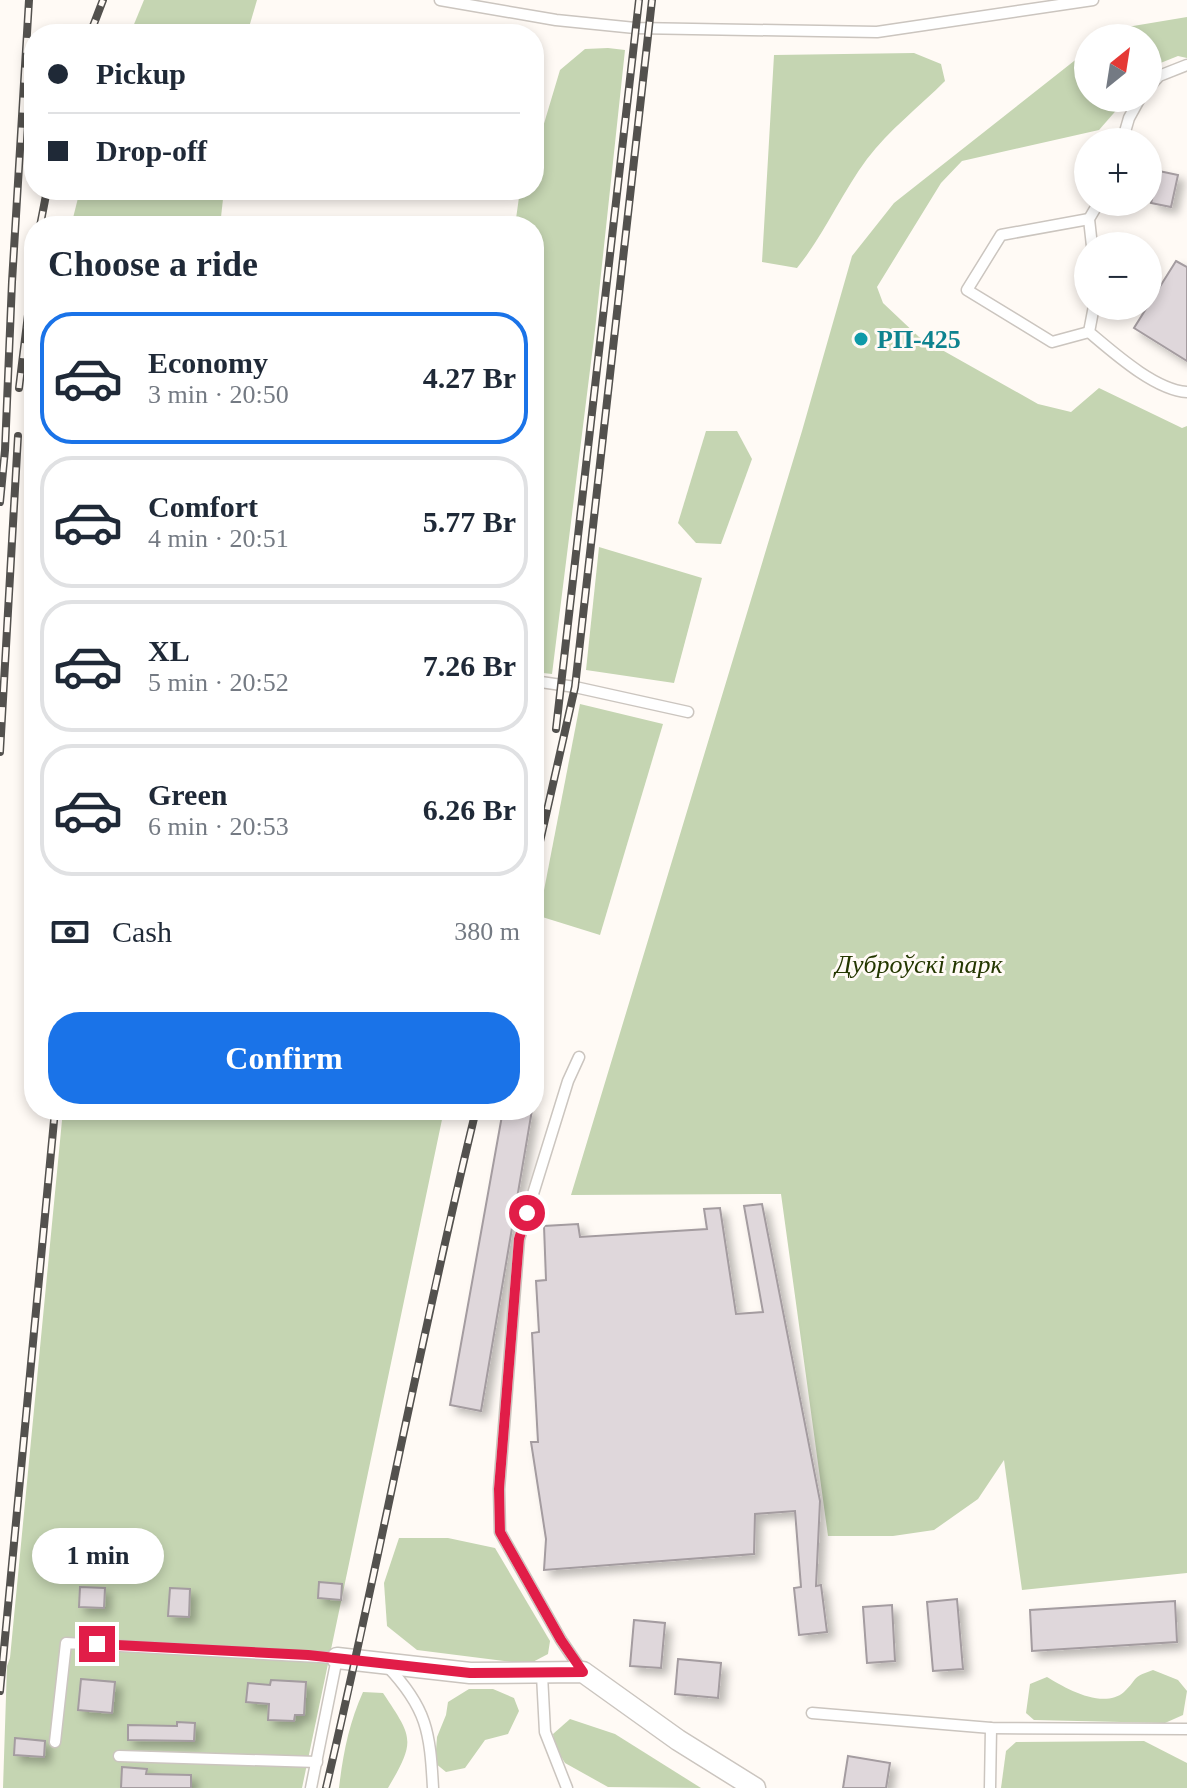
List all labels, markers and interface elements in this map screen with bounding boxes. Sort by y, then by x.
north arrow [1074,24,1162,112]
map controls [1074,24,1162,320]
text: Pickup [96,57,186,90]
button: + [1074,128,1162,216]
text: Drop-off [96,134,207,167]
button: − [1074,232,1162,320]
text: Choose a ride [48,244,258,284]
place label: РП-425 [877,325,961,354]
marker: РП-425 [852,330,870,348]
icon: car [52,342,124,414]
text: Economy [148,346,268,379]
text: 4.27 Br [423,361,516,394]
text: 3 min · 20:50 [148,380,289,409]
icon: car [52,486,124,558]
text: Comfort [148,490,258,523]
text: 5.77 Br [423,505,516,538]
text: 4 min · 20:51 [148,524,289,553]
icon: car [52,630,124,702]
text: XL [148,634,190,667]
text: 7.26 Br [423,649,516,682]
text: 5 min · 20:52 [148,668,289,697]
icon: car [52,774,124,846]
text: Green [148,778,227,811]
text: 6.26 Br [423,793,516,826]
text: 6 min · 20:53 [148,812,289,841]
icon: cash [48,910,92,954]
text: Cash [112,915,172,948]
text: 380 m [454,917,520,946]
park label: Дуброўскі парк [832,950,1003,979]
button: Confirm [48,1012,520,1104]
route start [509,1195,545,1231]
callout: 1 min [31,1528,163,1584]
text: 1 min [67,1541,129,1570]
route end [79,1626,115,1662]

